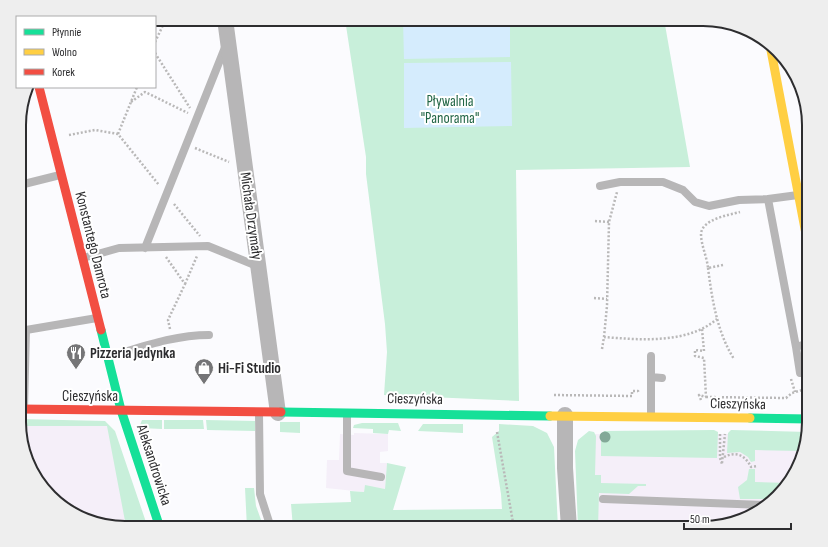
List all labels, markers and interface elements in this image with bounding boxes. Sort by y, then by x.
legend [16,16,156,88]
text: Płynnie [52,25,82,40]
text: Wolno [52,45,77,60]
text: Korek [52,65,75,80]
park label: Pływalnia "Panorama" [421,92,479,128]
street label: Michała Drzymały [235,171,267,261]
street label: Konstantego Damrota [71,190,116,301]
restaurant icon: Pizzeria Jedynka [65,342,87,370]
place label: Pizzeria Jedynka [90,344,175,363]
shop icon: Hi-Fi Studio [193,357,215,385]
place label: Hi-Fi Studio [218,359,281,378]
street label: Cieszyńska [62,387,118,406]
street label: Cieszyńska [387,389,443,409]
street label: Cieszyńska [710,394,766,414]
street label: Aleksandrowicka [132,421,176,508]
scale bar [684,505,791,531]
text: 50 m [690,512,710,527]

